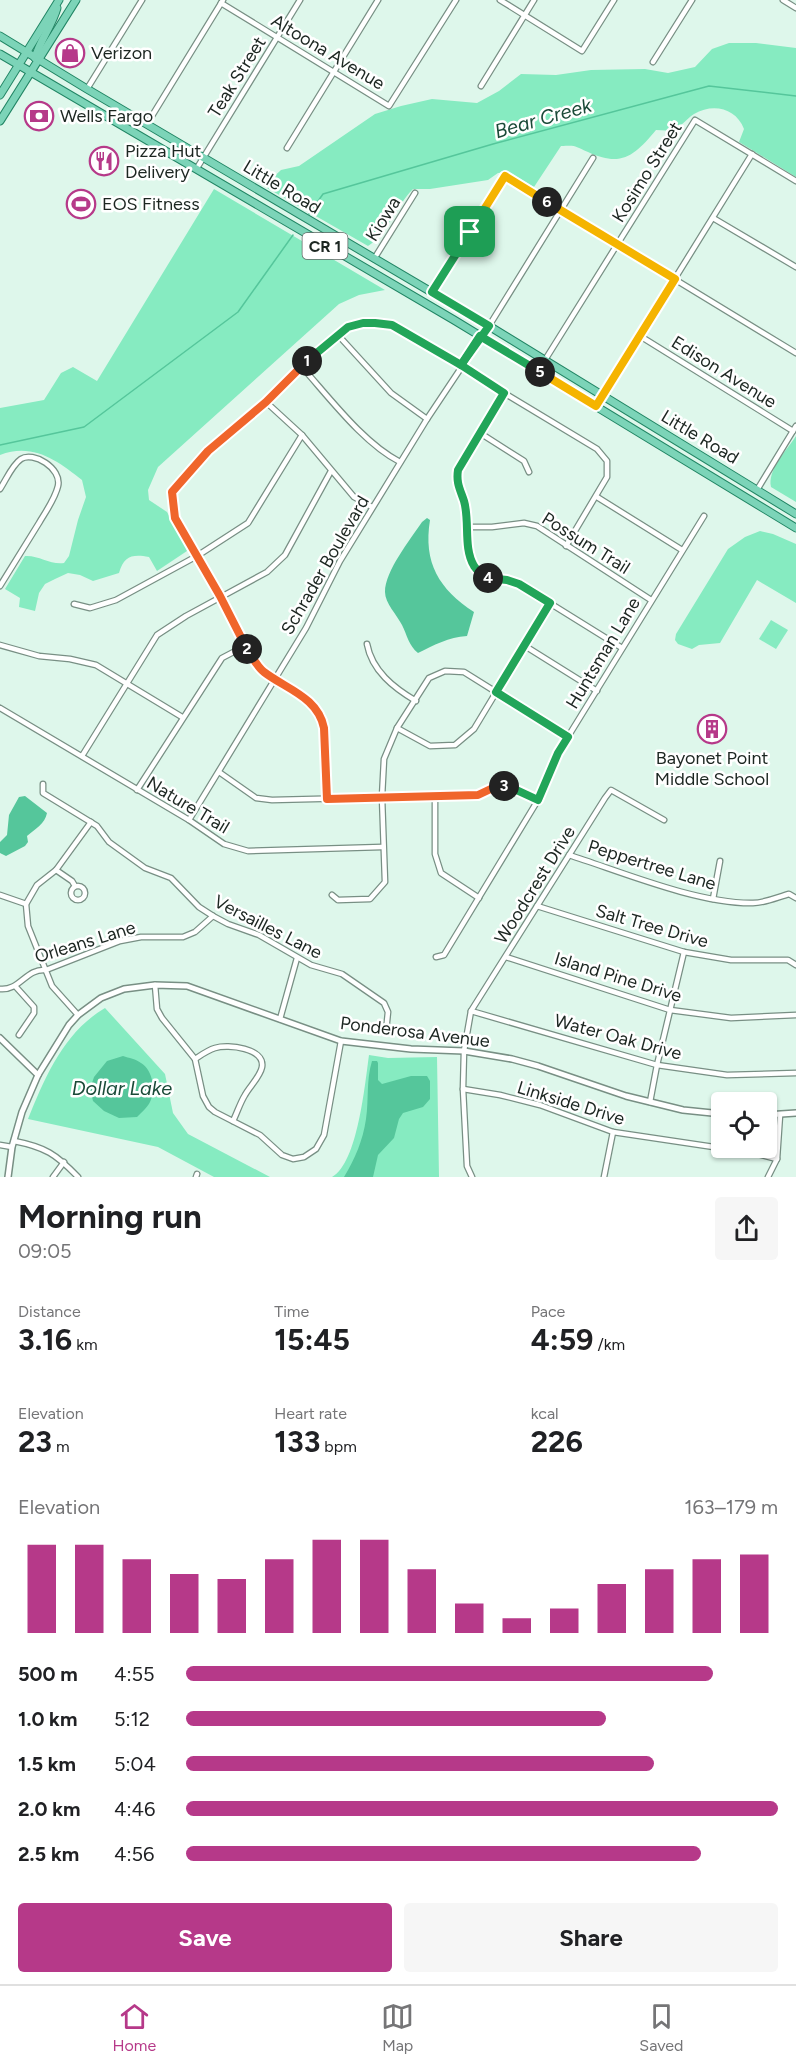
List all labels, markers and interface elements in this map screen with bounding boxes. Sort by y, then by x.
street label: Altoona Avenue [267,10,389,95]
street label: Teak Street [203,32,271,122]
shop icon: Verizon [54,37,86,69]
place label: Verizon [91,42,152,64]
water label: Bear Creek [492,92,595,143]
bank icon: Wells Fargo [23,100,55,132]
place label: Wells Fargo [60,105,153,127]
street label: Kosimo Street [607,117,687,226]
place label: Pizza Hut Delivery [125,140,201,183]
restaurant icon: Pizza Hut Delivery [88,145,120,177]
street label: Little Road [239,155,325,219]
pin: 6 [532,187,562,217]
sports icon: EOS Fitness [65,188,97,220]
text: 6 [542,192,552,211]
place label: EOS Fitness [102,193,200,215]
street label: Kiowa [361,193,405,245]
pin [444,206,495,257]
icon: arrive [453,215,486,248]
road number: CR 1 [302,233,348,259]
street label: Edison Avenue [667,331,781,413]
pin: 1 [292,346,322,376]
text: 1 [304,351,310,370]
pin: 5 [525,357,555,387]
text: 5 [535,362,545,381]
street label: Little Road [657,405,743,469]
street label: Schrader Boulevard [276,492,374,638]
street label: Possum Trail [538,507,634,579]
pin: 4 [473,563,503,593]
text: 4 [483,568,493,587]
street label: Huntsman Lane [561,593,645,713]
pin: 2 [232,634,262,664]
text: 2 [242,639,252,658]
building icon: Bayonet Point Middle School [696,713,728,745]
place label: Bayonet Point Middle School [655,747,769,790]
pin: 3 [489,771,519,801]
street label: Nature Trail [143,772,233,838]
text: 3 [500,776,508,795]
street label: Woodcrest Drive [490,822,580,948]
street label: Peppertree Lane [585,835,719,895]
street label: Versailles Lane [210,890,326,964]
street label: Salt Tree Drive [593,899,711,953]
street label: Orleans Lane [32,916,138,968]
street label: Island Pine Drive [552,947,684,1007]
street label: Water Oak Drive [552,1009,684,1065]
street label: Ponderosa Avenue [339,1012,491,1052]
water label: Dollar Lake [72,1076,172,1100]
street label: Linkside Drive [515,1076,628,1130]
map controls [711,1092,777,1158]
button: locate [711,1092,777,1158]
text: Morning run [18,1197,202,1236]
button: share [715,1197,778,1260]
text: 09:05 [18,1239,72,1263]
text: Distance [18,1302,81,1321]
text: Time [274,1302,309,1321]
text: Pace [531,1302,565,1321]
text: 3.16 [18,1321,72,1358]
text: 15:45 [274,1321,350,1358]
text: 4:59 [531,1321,594,1358]
text: km [72,1335,98,1354]
text: /km [594,1335,625,1354]
text: Elevation [18,1404,84,1423]
text: Heart rate [274,1404,347,1423]
text: kcal [531,1404,559,1423]
text: 23 [18,1423,52,1460]
text: 133 [274,1423,320,1460]
text: 226 [531,1423,583,1460]
text: m [52,1437,70,1456]
text: bpm [320,1437,357,1456]
text: Elevation [18,1495,100,1519]
text: 163–179 m [684,1495,778,1519]
text: 500 m [18,1662,78,1686]
text: 4:55 [114,1662,154,1686]
text: 1.0 km [18,1707,77,1731]
text: 5:12 [114,1707,150,1731]
text: 1.5 km [18,1752,76,1776]
text: 5:04 [114,1752,156,1776]
text: 2.0 km [18,1797,80,1821]
text: 4:46 [114,1797,155,1821]
text: 2.5 km [18,1842,79,1866]
text: 4:56 [114,1842,154,1866]
button: Save [18,1903,392,1972]
button: Share [404,1903,778,1972]
tab: Home [113,2000,156,2055]
tab: Map [381,2000,414,2055]
tab: Saved [639,2000,683,2055]

